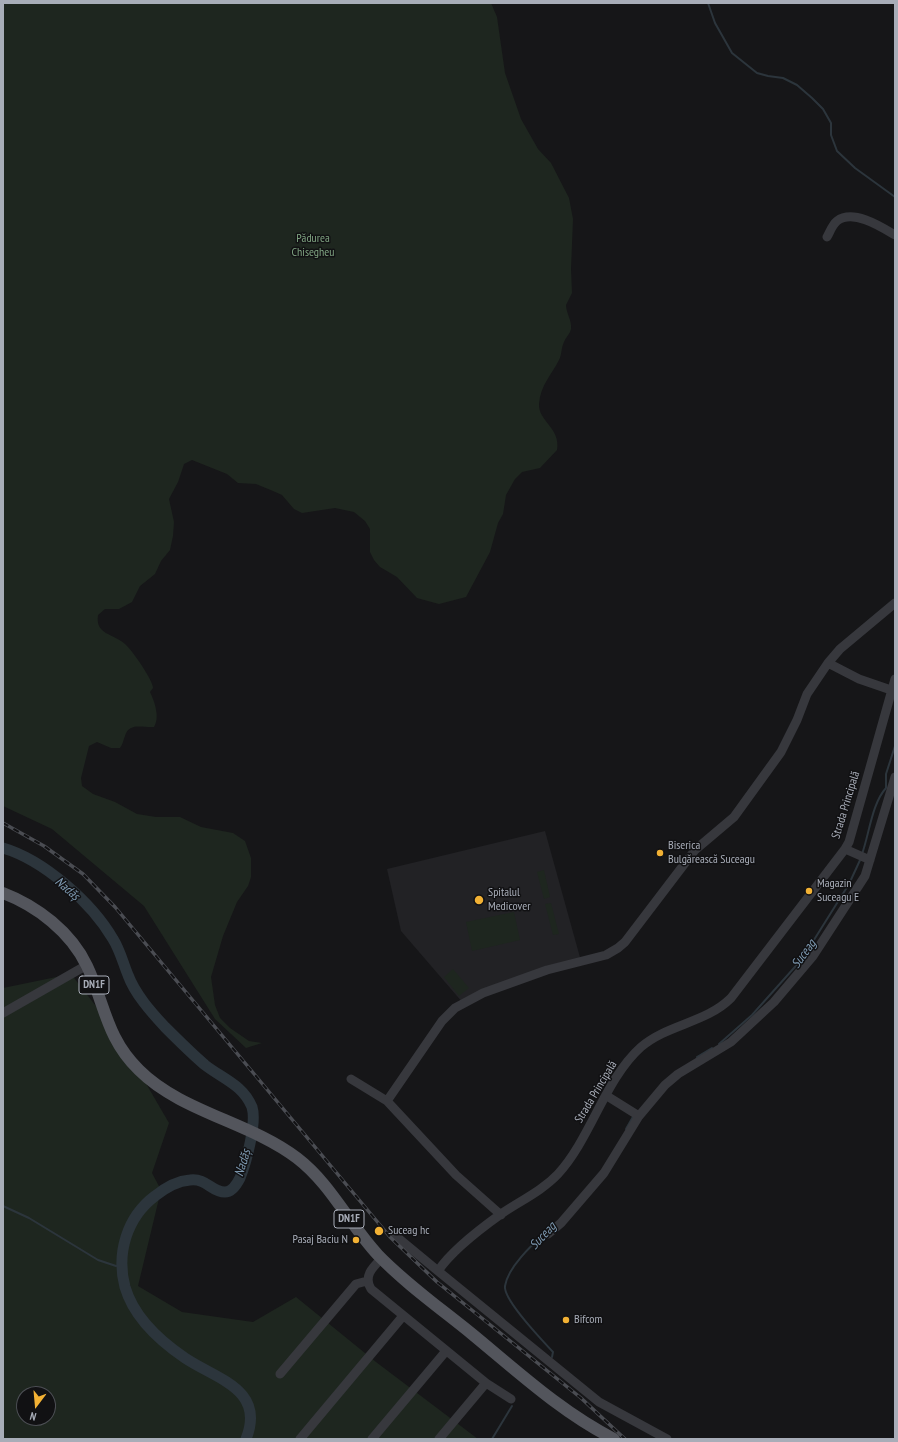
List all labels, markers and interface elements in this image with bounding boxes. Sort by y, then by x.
park label: Pădurea Chisegheu [292,232,334,260]
street label: Strada Principală [829,770,863,840]
place label: Biserica Bulgărească Suceagu [668,839,755,867]
marker: Biserica Bulgărească Suceagu [655,848,665,858]
water label: Nadăș [52,874,82,904]
place label: Magazin Suceagu E [817,877,859,905]
place label: Spitalul Medicover [488,886,530,914]
marker: Magazin Suceagu E [804,886,814,896]
marker: Spitalul Medicover [473,894,485,906]
water label: Suceag [788,937,820,971]
road number: DN1F [79,976,109,994]
street label: Strada Principală [572,1058,620,1126]
water label: Nadăș [232,1148,254,1178]
road number: DN1F [334,1210,364,1228]
water label: Suceag [526,1219,560,1253]
place label: Suceag hc [388,1224,429,1238]
marker: Suceag hc [373,1225,385,1237]
place label: Pasaj Baciu N [293,1233,348,1247]
marker: Pasaj Baciu N [351,1235,361,1245]
place label: Bifcom [574,1313,602,1327]
marker: Bifcom [561,1315,571,1325]
north arrow [16,1386,56,1426]
text: N [28,1409,38,1424]

